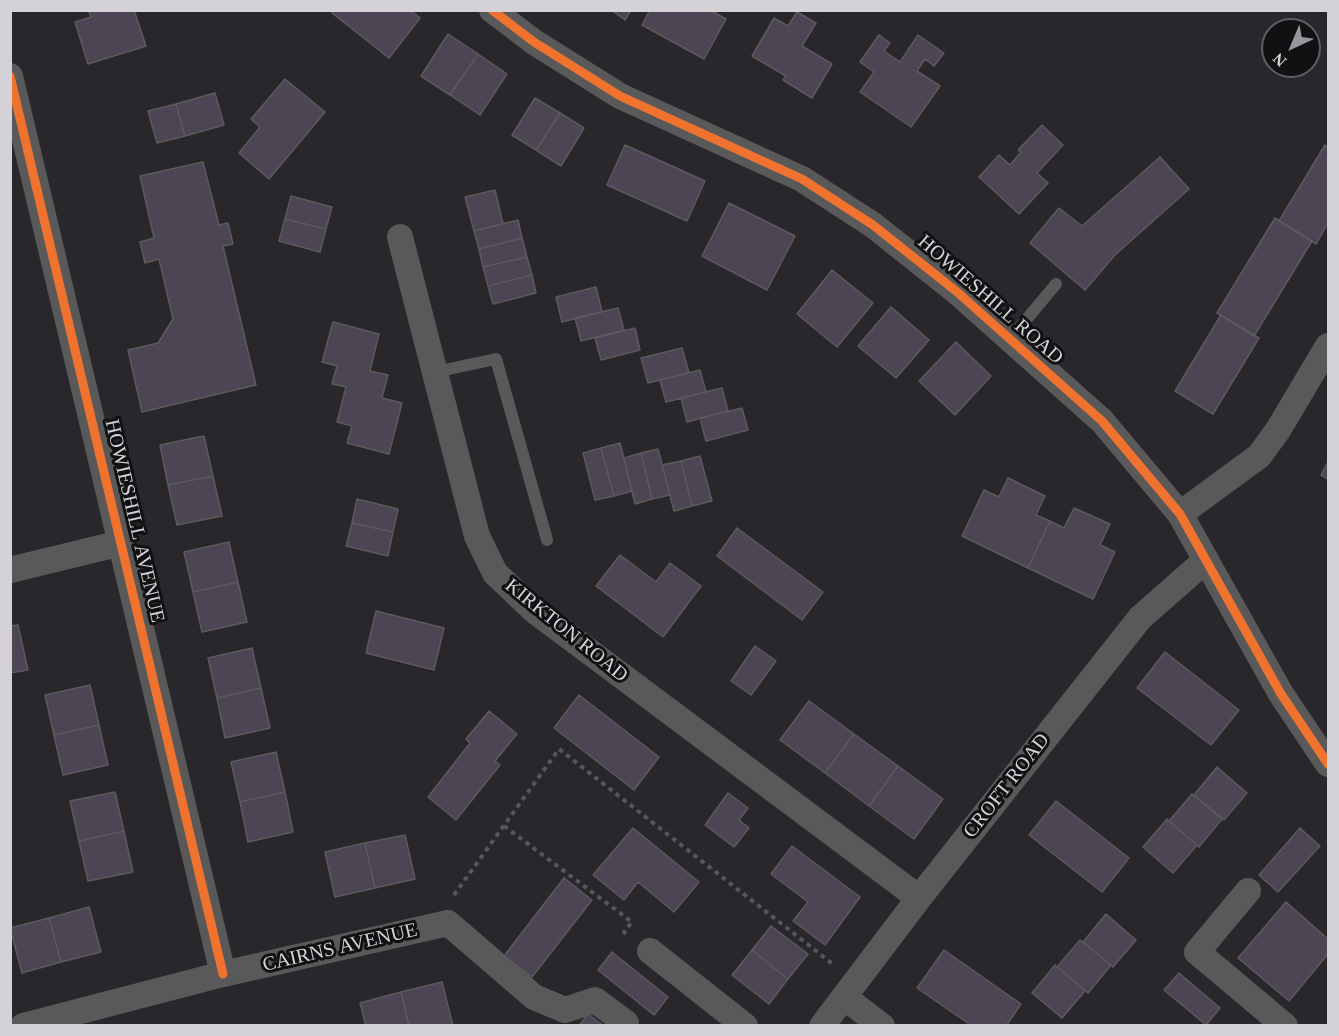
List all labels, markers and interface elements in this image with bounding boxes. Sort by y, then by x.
north arrow [1261,18,1321,78]
text: N [1269,50,1290,70]
street label: HOWIESHILL ROAD [912,230,1068,370]
street label: HOWIESHILL AVENUE [99,417,169,625]
street label: KIRKTON ROAD [500,574,632,688]
street label: CROFT ROAD [959,729,1055,843]
street label: CAIRNS AVENUE [260,919,420,977]

